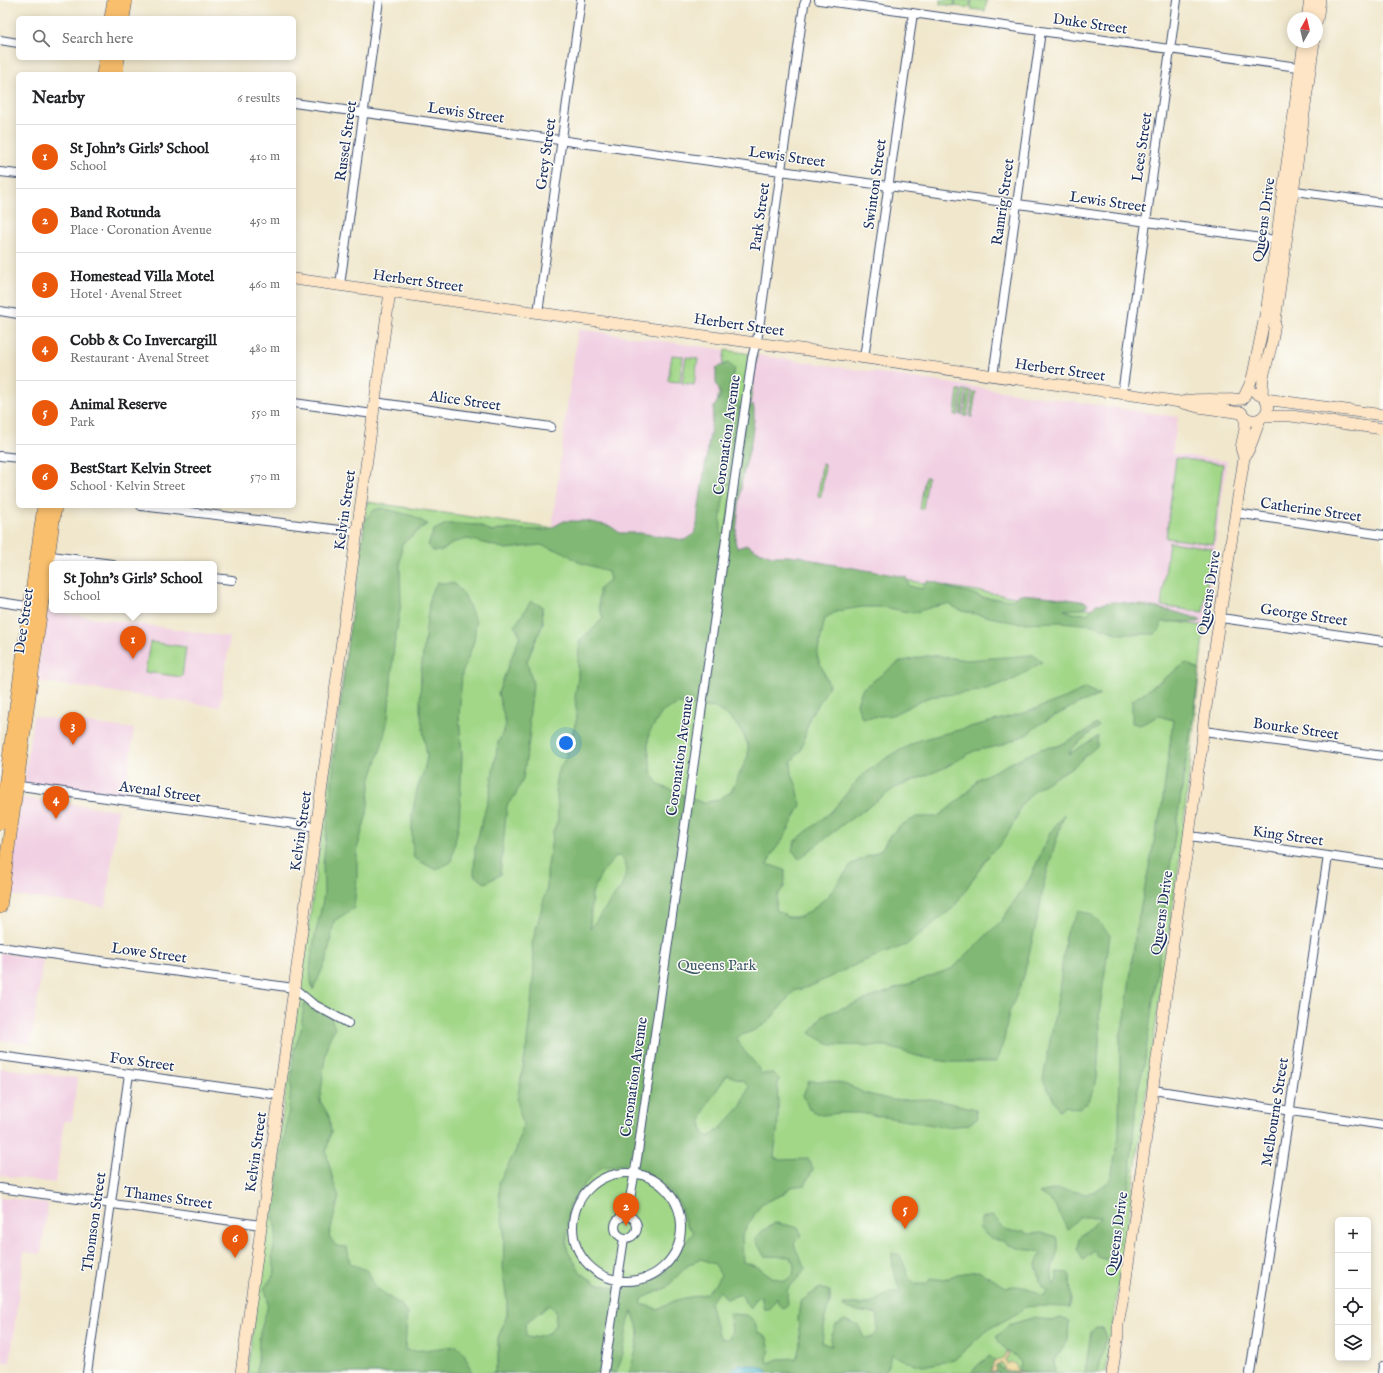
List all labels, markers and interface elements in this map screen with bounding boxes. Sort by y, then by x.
street label: Duke Street [1051,9,1129,39]
north arrow [1287,12,1323,48]
search box [16,16,296,60]
icon: search [30,27,52,49]
text: Search here [62,29,133,48]
text: Nearby [32,88,85,109]
text: 6 results [237,90,280,107]
street label: Lewis Street [426,98,506,128]
street label: Russel Street [331,99,361,183]
street label: Lees Street [1128,111,1156,183]
street label: Grey Street [532,117,560,191]
street label: Swinton Street [859,138,891,230]
text: St John's Girls' School [70,139,209,158]
street label: Lewis Street [747,142,827,172]
text: 1 [43,148,47,165]
text: 410 m [250,148,280,165]
street label: Ramrig Street [987,157,1019,247]
text: School [70,158,107,175]
street label: Queens Drive [1249,176,1279,264]
street label: Park Street [746,181,774,253]
street label: Lewis Street [1068,187,1148,217]
text: Band Rotunda [70,203,161,222]
text: 2 [42,212,48,229]
text: 450 m [250,212,280,229]
text: Place · Coronation Avenue [70,222,212,239]
street label: Herbert Street [372,265,464,297]
text: Homestead Villa Motel [70,267,214,286]
text: 3 [43,276,47,293]
text: 460 m [249,276,280,293]
text: Hotel · Avenal Street [70,286,182,303]
street label: Herbert Street [693,309,785,341]
text: Cobb & Co Invercargill [70,331,217,350]
text: 4 [42,340,48,357]
text: 480 m [249,340,280,357]
text: Restaurant · Avenal Street [70,350,209,367]
street label: Herbert Street [1014,354,1106,386]
street label: Coronation Avenue [709,374,745,496]
street label: Alice Street [427,386,502,415]
text: Animal Reserve [70,395,167,414]
text: 5 [43,404,47,421]
text: 550 m [251,404,280,421]
text: Park [70,414,95,431]
text: BestStart Kelvin Street [70,459,211,478]
text: 6 [42,468,48,485]
text: 570 m [250,468,280,485]
street label: Kelvin Street [330,469,360,551]
text: School · Kelvin Street [70,478,185,495]
street label: Catherine Street [1259,493,1363,527]
street label: Queens Drive [1193,549,1225,637]
popup [49,561,217,613]
text: St John's Girls' School [64,569,202,588]
street label: Dee Street [10,587,38,655]
text: School [64,588,100,605]
street label: George Street [1259,599,1349,631]
pin: 1 [120,626,146,659]
street label: Coronation Avenue [662,695,698,817]
pin: 3 [60,712,86,745]
street label: Bourke Street [1252,714,1340,744]
your location [556,733,576,753]
street label: Avenal Street [117,777,202,807]
pin: 4 [43,786,69,819]
street label: Kelvin Street [286,790,316,872]
street label: King Street [1251,822,1325,850]
street label: Queens Drive [1147,869,1177,957]
street label: Lowe Street [110,938,188,968]
park label: Queens Park [678,956,757,975]
street label: Coronation Avenue [616,1016,652,1138]
street label: Fox Street [108,1048,176,1076]
street label: Melbourne Street [1257,1056,1293,1168]
street label: Kelvin Street [241,1111,271,1193]
street label: Thomson Street [78,1171,110,1273]
street label: Thames Street [122,1182,214,1214]
street label: Queens Drive [1102,1190,1132,1278]
pin: 2 [613,1193,639,1226]
pin: 5 [892,1196,918,1229]
map controls [1335,1217,1371,1361]
button: + [1335,1217,1371,1253]
pin: 6 [222,1225,248,1258]
button: − [1335,1253,1371,1289]
button: locate [1335,1289,1371,1325]
button: layers [1335,1325,1371,1361]

